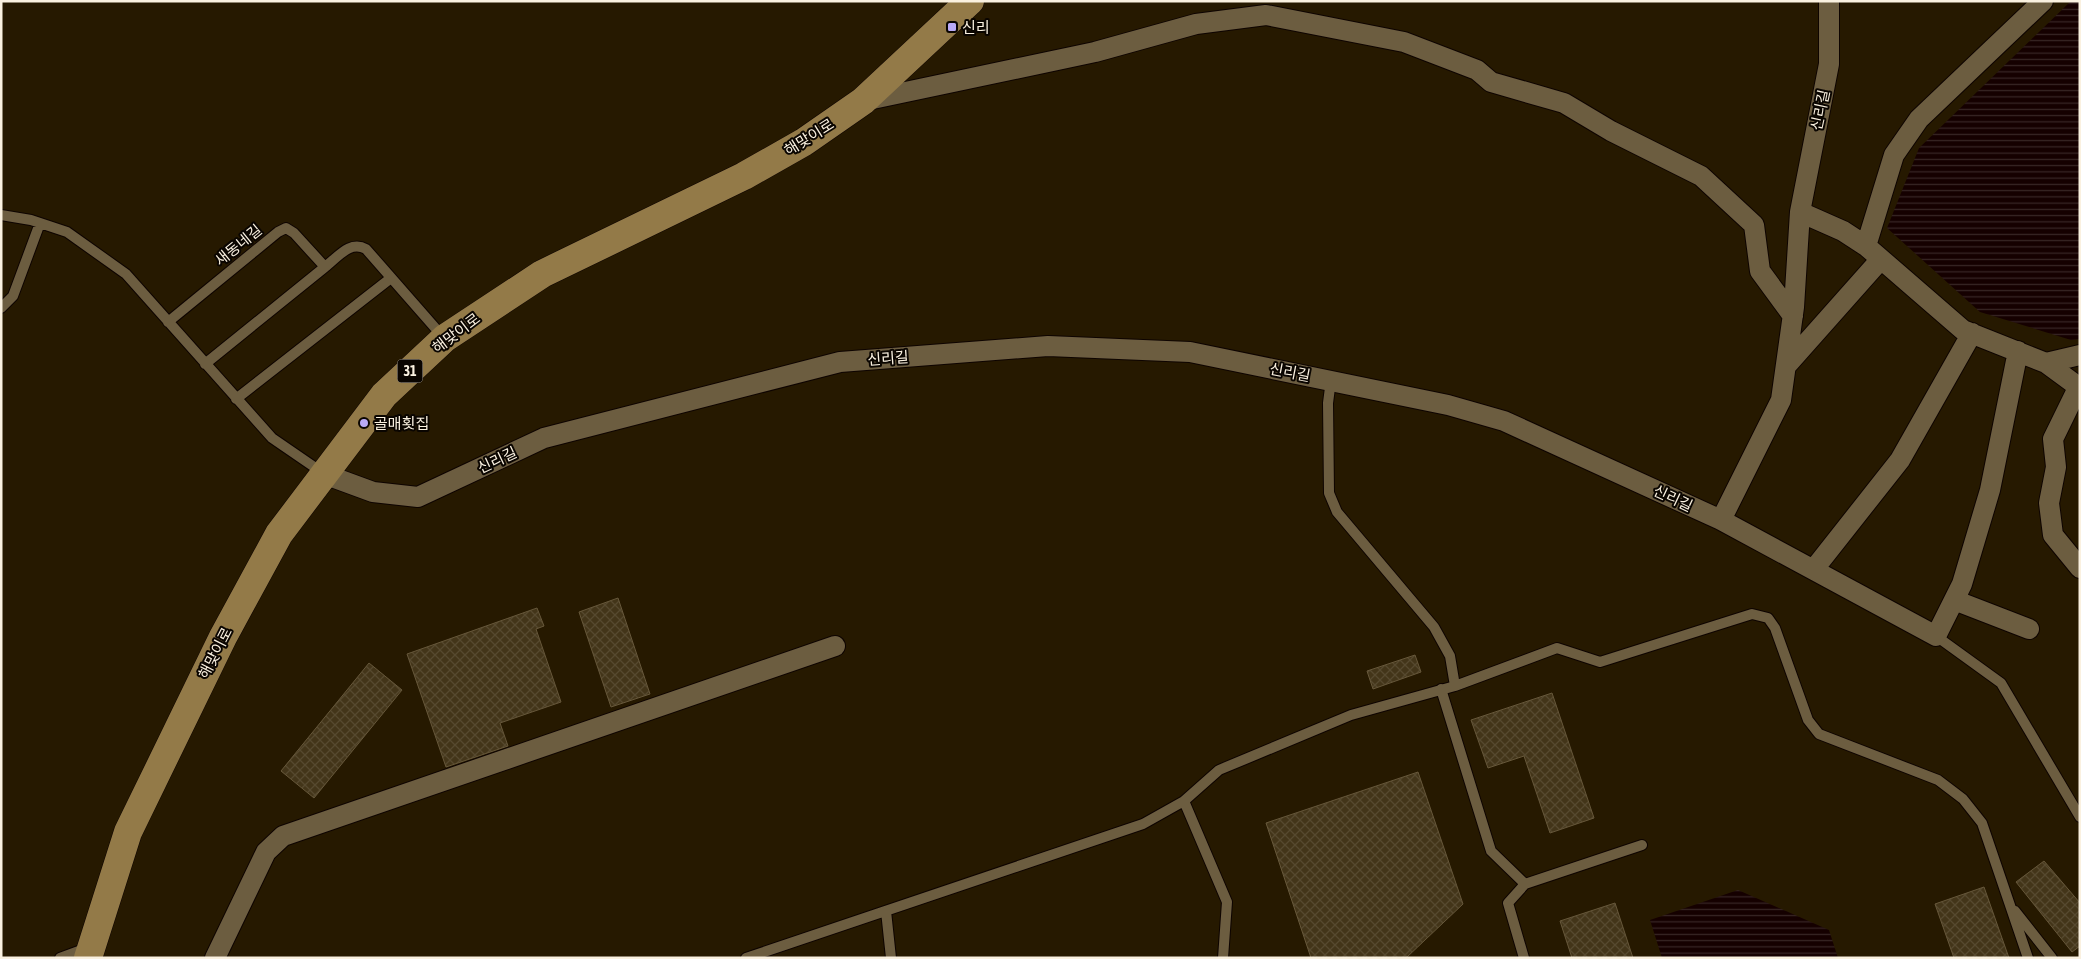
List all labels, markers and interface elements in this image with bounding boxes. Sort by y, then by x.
place label: 신리 [962,19,990,36]
marker: 신리 [946,21,958,33]
street label: 신리길 [1807,88,1833,132]
street label: 해맞이로 [781,115,837,159]
street label: 새동네길 [211,221,265,269]
street label: 해맞이로 [429,310,483,356]
street label: 신리길 [867,348,909,368]
road number: 31 [398,360,422,382]
street label: 신리길 [1268,360,1312,384]
place label: 골매횟집 [374,415,429,432]
marker: 골매횟집 [358,417,370,429]
street label: 신리길 [475,444,519,476]
street label: 신리길 [1651,482,1695,514]
street label: 해맞이로 [195,625,235,681]

